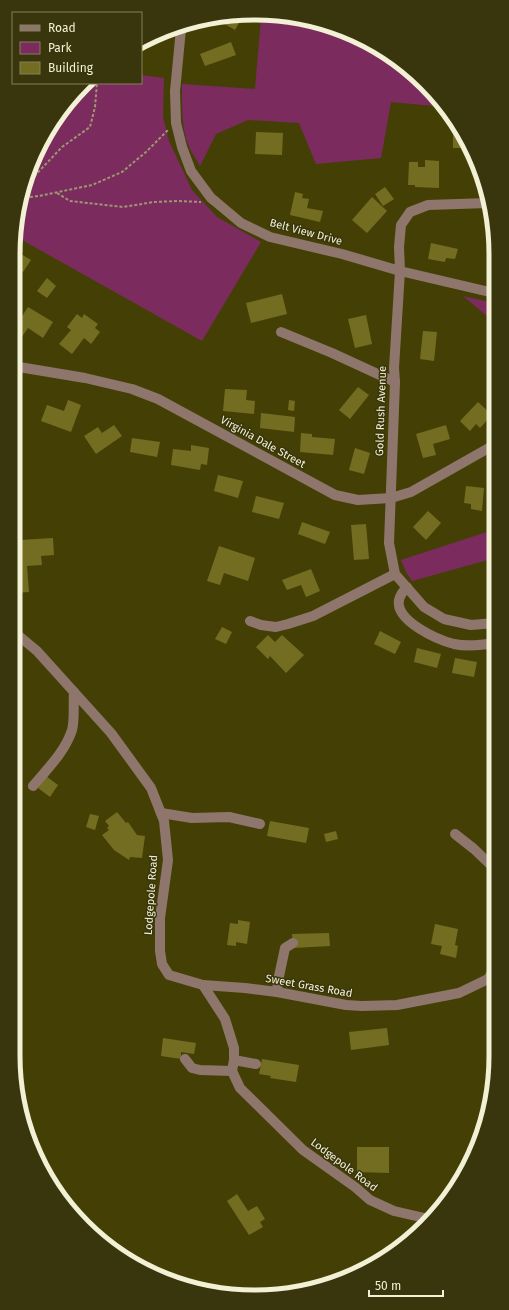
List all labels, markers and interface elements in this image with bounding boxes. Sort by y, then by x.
legend [12,12,142,84]
text: Road [48,21,76,35]
text: Park [48,41,72,55]
text: Building [48,61,94,75]
street label: Belt View Drive [268,216,344,248]
street label: Gold Rush Avenue [373,366,389,456]
street label: Virginia Dale Street [218,413,308,471]
street label: Lodgepole Road [142,855,160,935]
street label: Sweet Grass Road [265,972,353,1000]
street label: Lodgepole Road [308,1136,380,1194]
scale bar [369,1272,443,1298]
text: 50 m [375,1279,401,1293]

